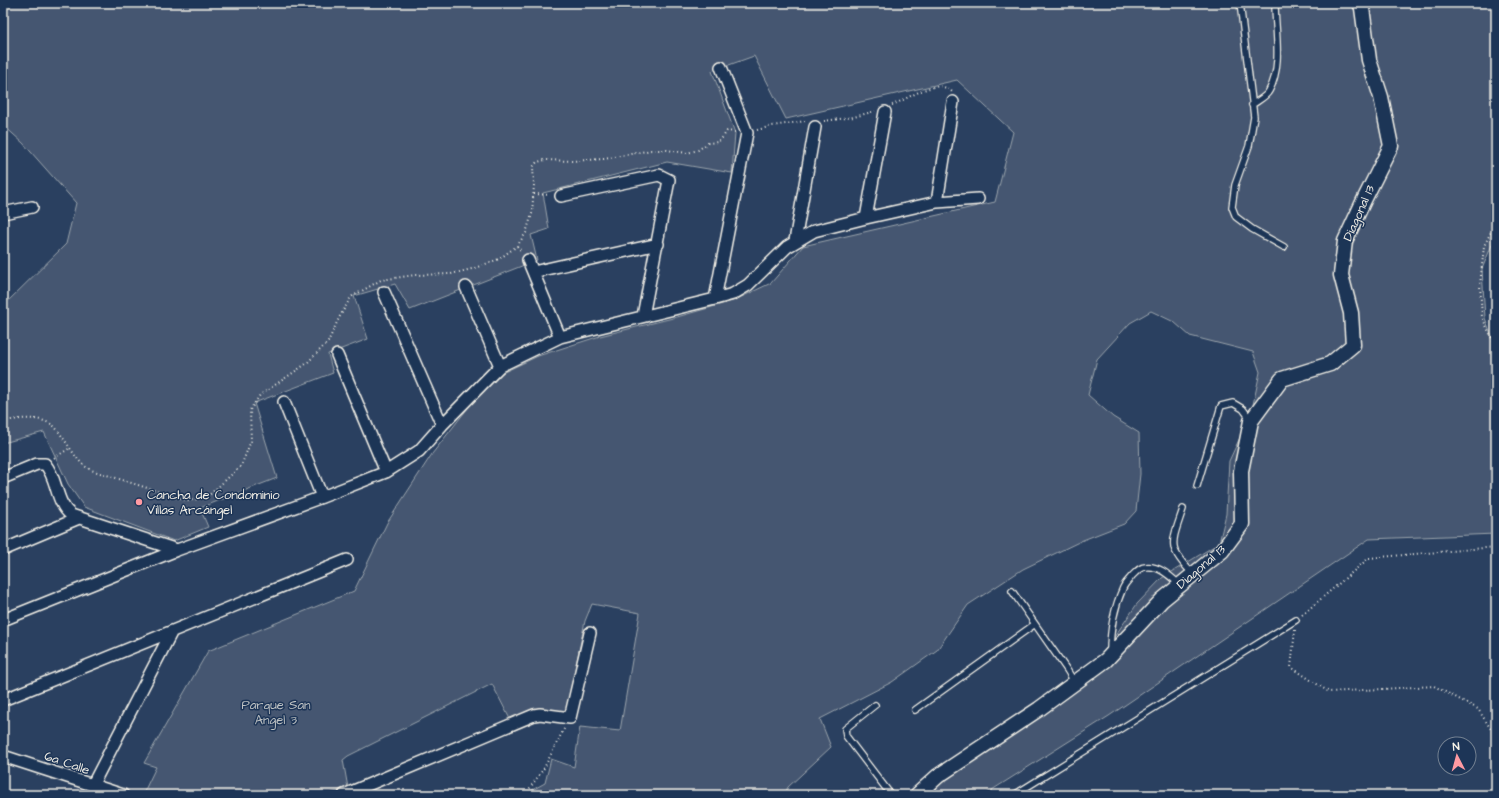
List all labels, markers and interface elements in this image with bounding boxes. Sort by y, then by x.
street label: Diagonal 13 [1339,182,1380,244]
place label: Cancha de Condominio Villas Arcángel [147,486,280,520]
marker: Cancha de Condominio Villas Arcángel [134,497,144,507]
street label: Diagonal 13 [1173,540,1230,594]
park label: Parque San Angel 3 [241,696,311,730]
north arrow [1437,736,1477,776]
text: N [1452,739,1460,754]
street label: 6a Calle [42,747,92,779]

